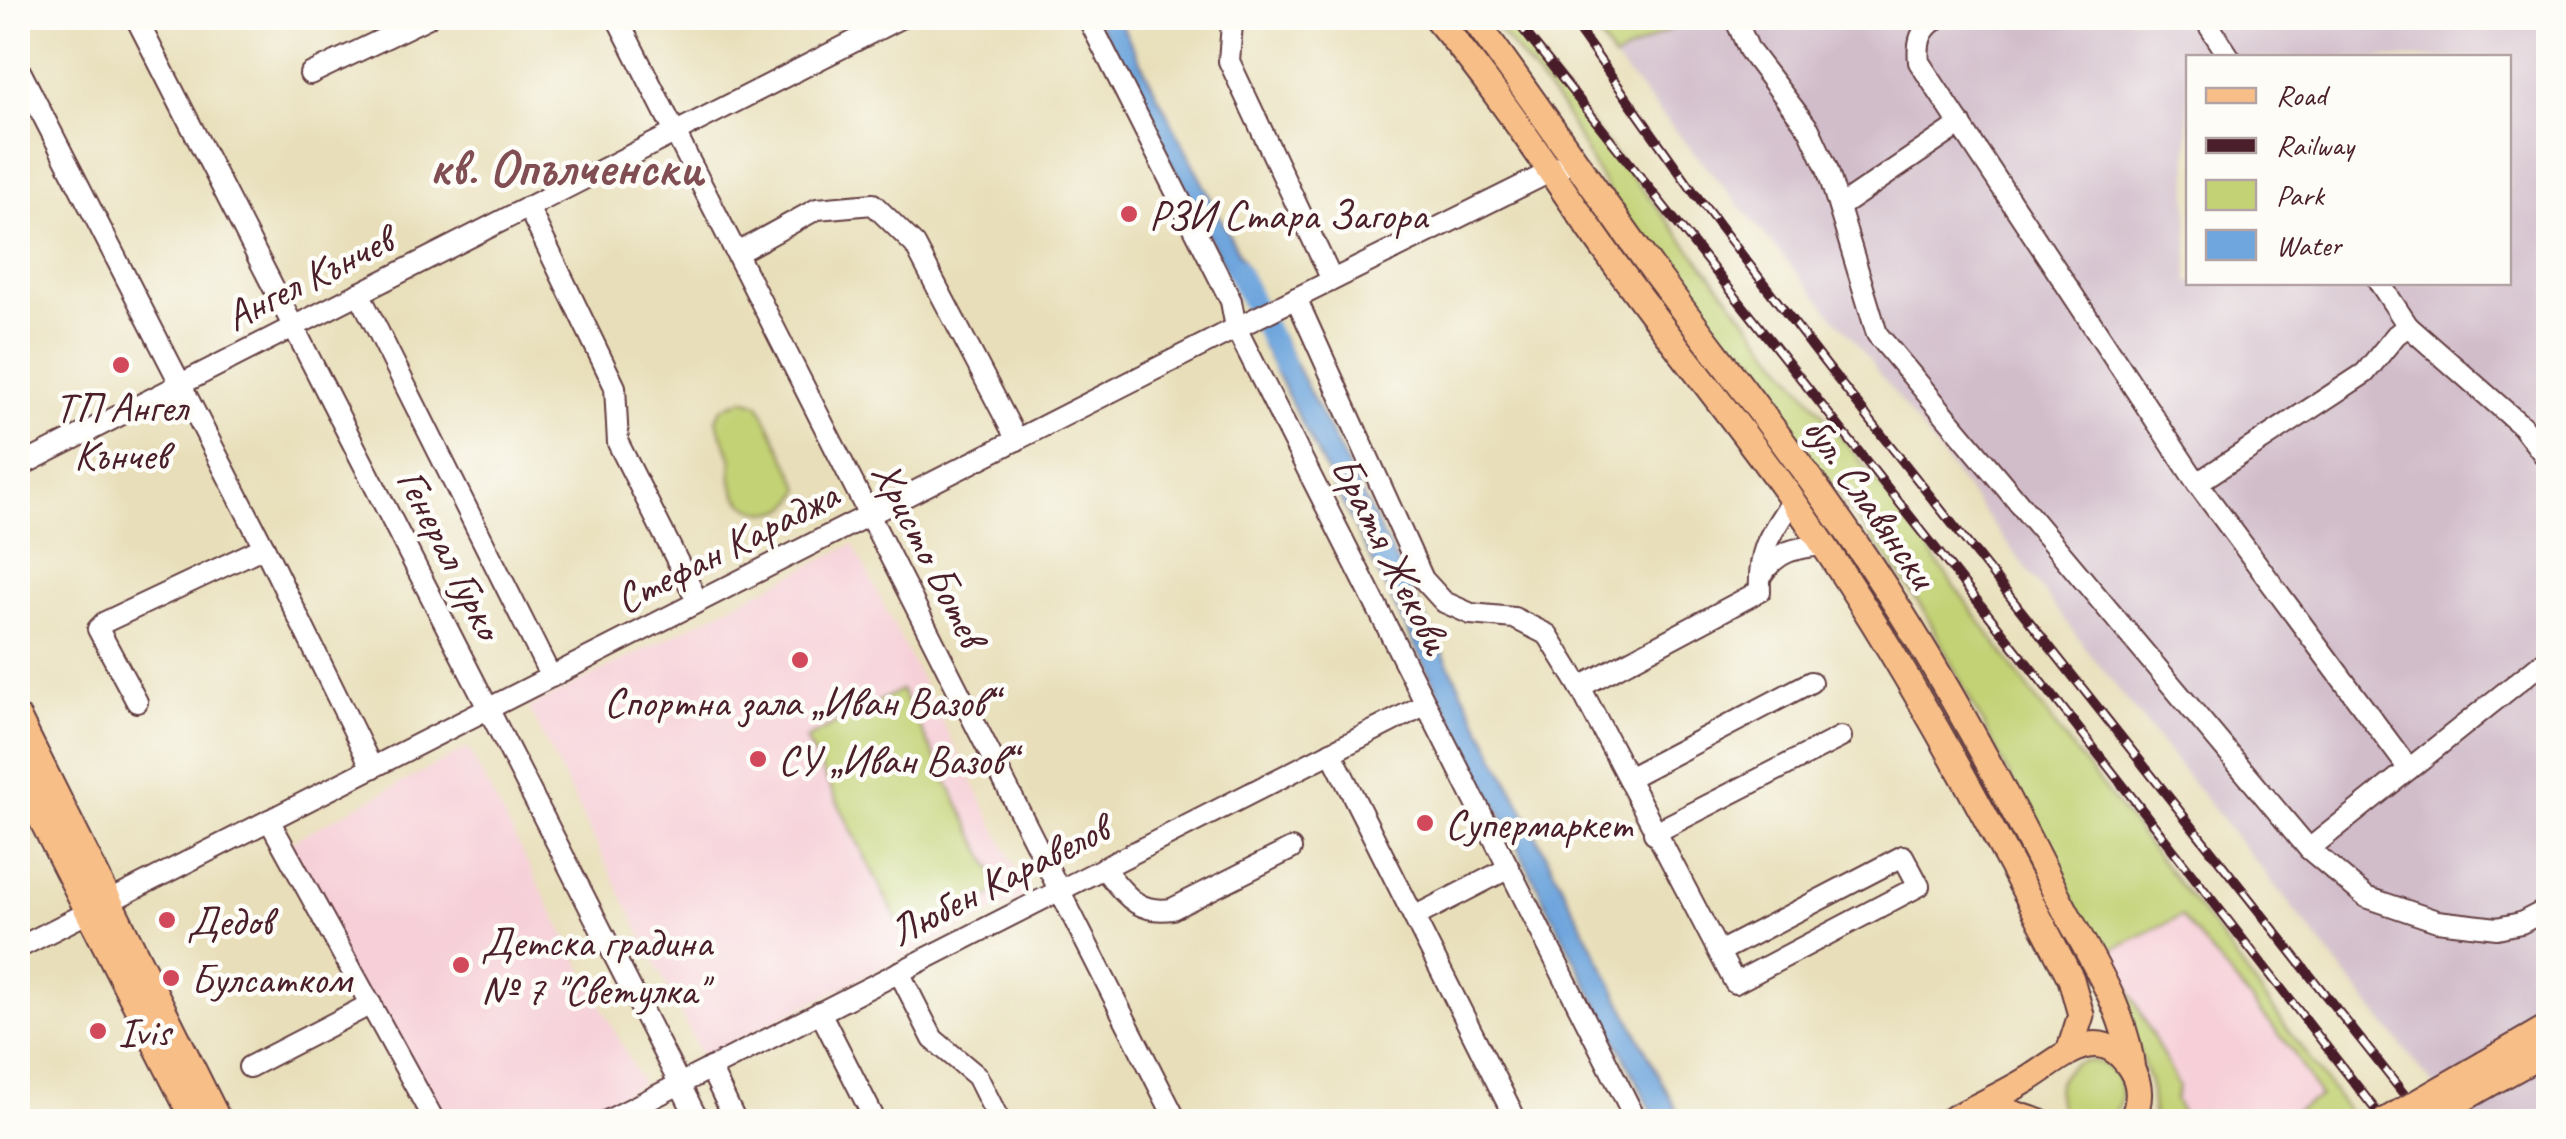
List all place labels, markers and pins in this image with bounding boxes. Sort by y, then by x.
place label: РЗИ Стара Загора [1149,189,1430,242]
marker: РЗИ Стара Загора [1118,203,1140,225]
marker: ТП Ангел Кънчев [110,354,132,376]
place label: ТП Ангел Кънчев [55,381,190,482]
marker: Спортна зала „Иван Вазов“ [789,649,811,671]
place label: Спортна зала „Иван Вазов“ [604,676,1005,729]
place label: СУ „Иван Вазов“ [778,734,1023,787]
marker: СУ „Иван Вазов“ [747,748,769,770]
place label: Супермаркет [1445,798,1634,851]
marker: Супермаркет [1414,812,1436,834]
place label: Дедов [187,895,279,948]
marker: Дедов [156,909,178,931]
place label: Детска градина № 7 "Светулка" [481,916,715,1017]
place label: Булсатком [191,953,355,1006]
marker: Детска градина № 7 "Светулка" [450,954,472,976]
marker: Булсатком [160,967,182,989]
place label: Ivis [118,1006,174,1059]
marker: Ivis [87,1020,109,1042]

